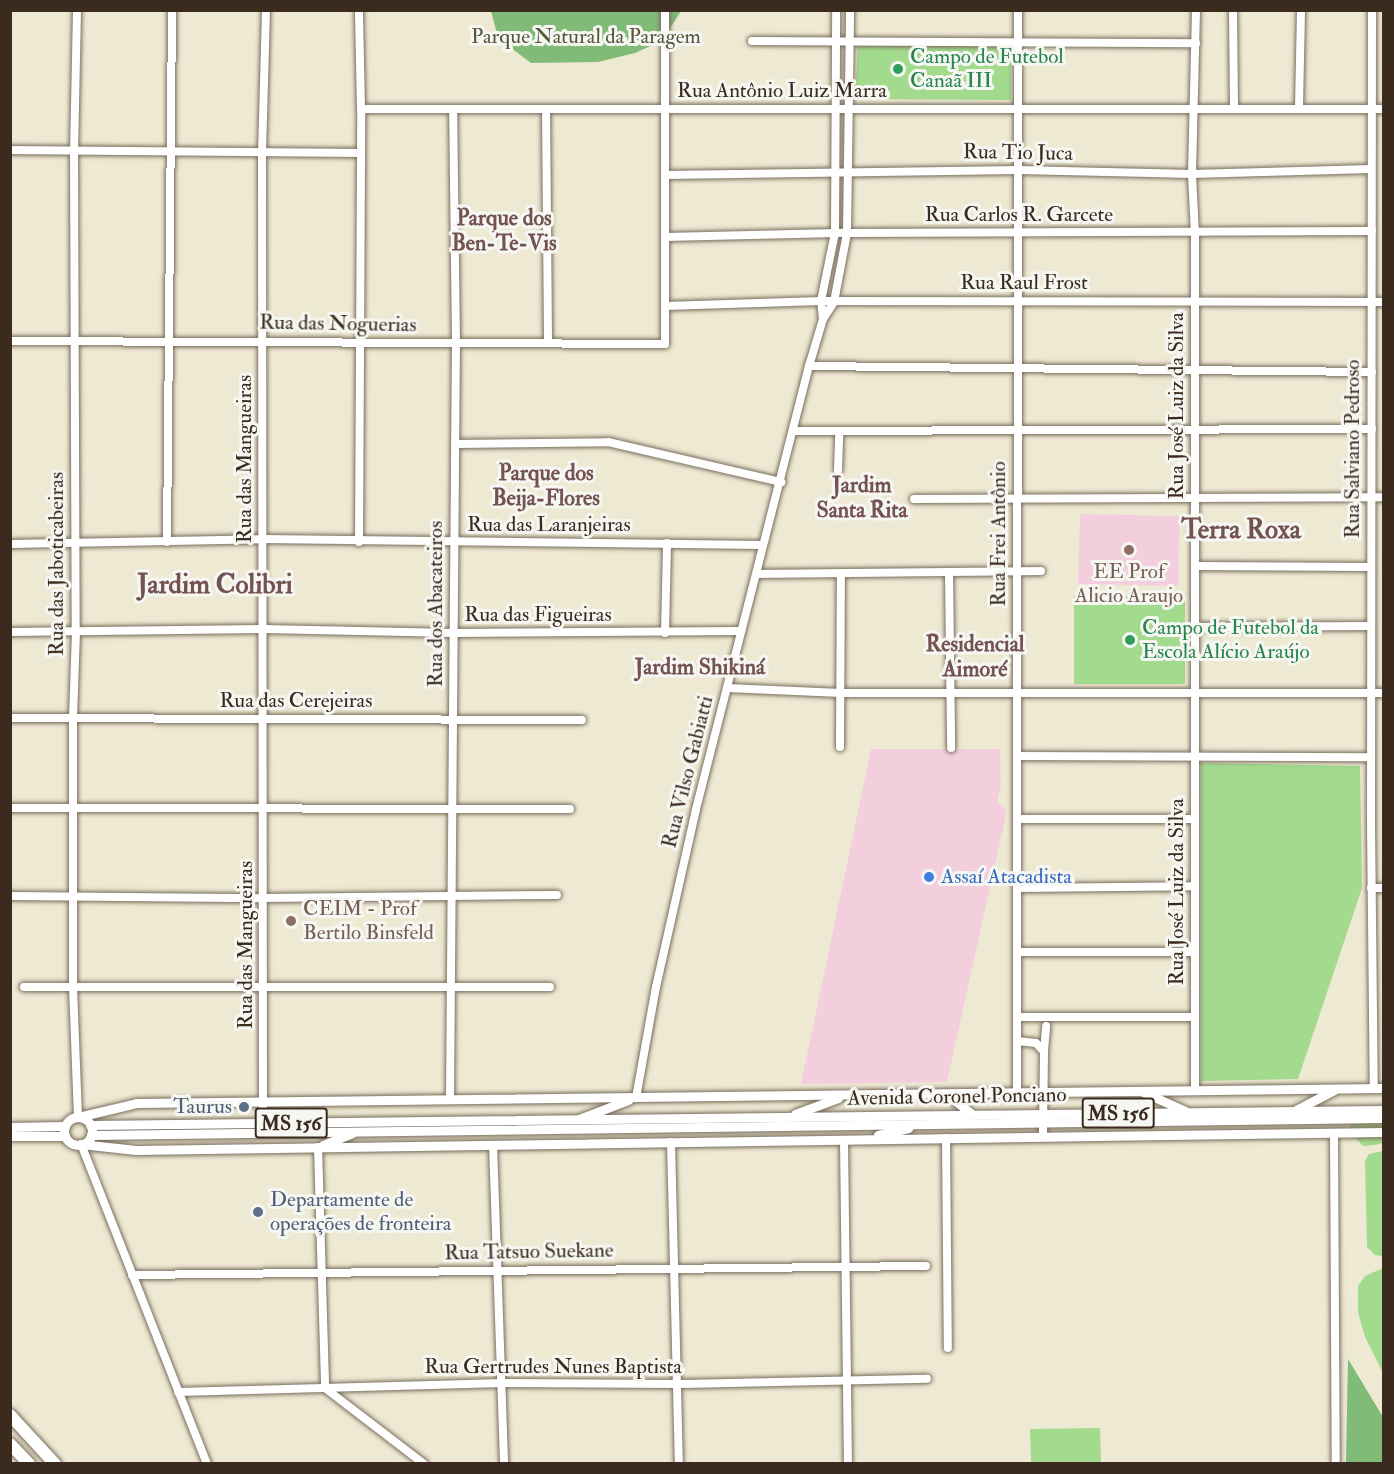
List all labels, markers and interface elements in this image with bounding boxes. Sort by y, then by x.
park label: Parque Natural da Paragem [471,24,701,50]
place label: Campo de Futebol Canaã III [910,44,1064,94]
marker: Campo de Futebol Canaã III [891,62,905,76]
street label: Rua Antônio Luiz Marra [677,78,887,104]
street label: Rua Tio Juca [963,139,1073,167]
street label: Rua Carlos R. Garcete [925,202,1113,228]
district label: Parque dos Ben-Te-Vis [451,205,557,256]
street label: Rua Raul Frost [960,270,1088,296]
street label: Rua das Noguerias [259,310,417,338]
street label: Rua José Luiz da Silva [1164,312,1190,500]
street label: Rua Salviano Pedroso [1340,360,1366,538]
street label: Rua das Mangueiras [232,375,258,543]
district label: Parque dos Beija-Flores [492,460,600,512]
street label: Rua Frei Antônio [986,461,1012,607]
street label: Rua das Jaboticabeiras [44,472,70,656]
district label: Jardim Santa Rita [817,472,907,524]
street label: Rua das Laranjeiras [467,512,631,538]
district label: Terra Roxa [1181,514,1301,546]
street label: Rua dos Abacateiros [423,521,449,687]
marker: EE Prof Alicio Araujo [1122,543,1136,557]
place label: EE Prof Alicio Araujo [1075,559,1183,609]
district label: Jardim Colibri [137,569,293,601]
street label: Rua das Figueiras [464,602,612,628]
place label: Campo de Futebol da Escola Alício Araújo [1142,615,1319,665]
district label: Residencial Aimoré [926,631,1024,682]
marker: Campo de Futebol da Escola Alício Araújo [1123,633,1137,647]
district label: Jardim Shikiná [635,655,765,681]
street label: Rua das Cerejeiras [220,688,372,714]
street label: Rua Vilso Gabiatti [657,693,719,851]
street label: Rua José Luiz da Silva [1164,798,1190,986]
street label: Rua das Mangueiras [233,861,259,1029]
place label: Assaí Atacadista [941,864,1072,890]
marker: Assaí Atacadista [922,870,936,884]
place label: CEIM - Prof Bertilo Binsfeld [303,896,434,946]
marker: CEIM - Prof Bertilo Binsfeld [284,914,298,928]
street label: Avenida Coronel Ponciano [847,1082,1067,1112]
place label: Taurus [173,1094,232,1120]
road number: MS 156 [1080,1096,1156,1130]
marker: Taurus [237,1100,251,1114]
road number: MS 156 [254,1106,328,1140]
place label: Departamente de operações de fronteira [270,1187,451,1237]
marker: Departamente de operações de fronteira [251,1205,265,1219]
street label: Rua Tatsuo Suekane [444,1238,614,1266]
street label: Rua Gertrudes Nunes Baptista [424,1354,682,1380]

